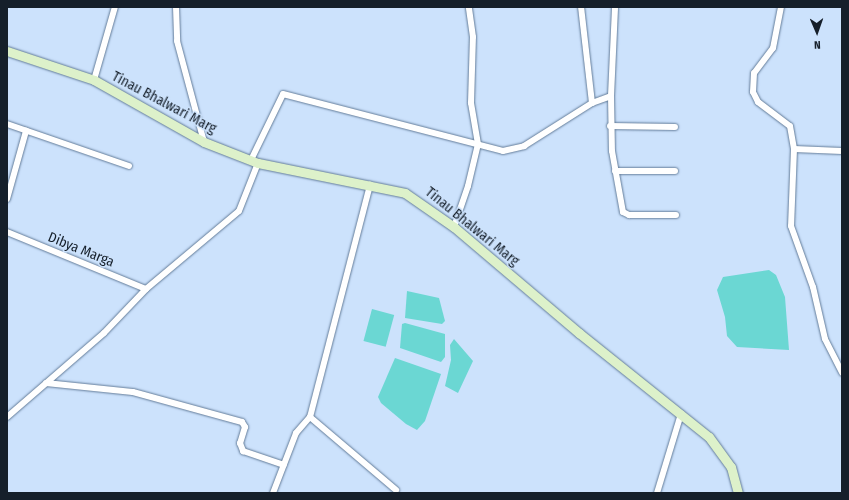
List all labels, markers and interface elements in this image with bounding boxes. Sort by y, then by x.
north arrow [797,12,837,52]
text: N [814,38,821,51]
street label: Tinau Bhalwari Marg [109,68,219,138]
street label: Tinau Bhalwari Marg [422,184,522,270]
street label: Dibya Marga [45,229,117,271]

